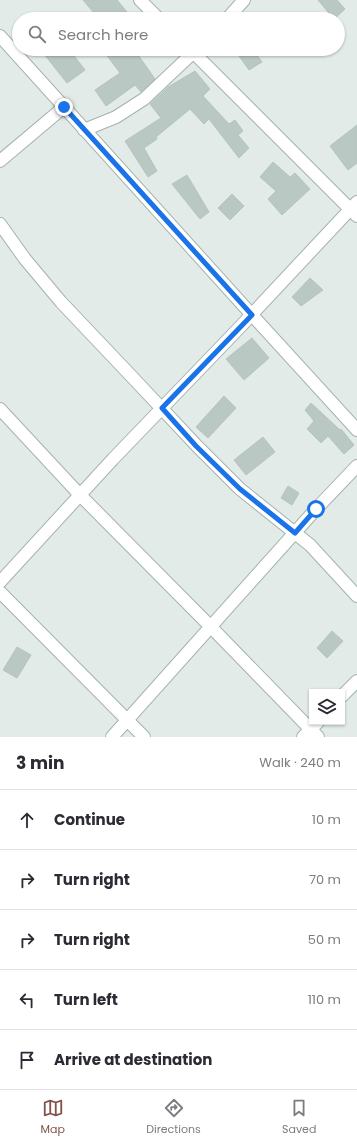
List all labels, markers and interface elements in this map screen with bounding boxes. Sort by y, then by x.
search box [12,12,345,56]
icon: search [26,23,48,45]
text: Search here [58,24,148,45]
route end [55,98,73,116]
route start [307,500,325,518]
map controls [309,689,345,725]
button: layers [309,689,345,725]
text: 3 min [16,751,64,775]
text: Walk · 240 m [259,753,341,772]
icon: ahead [16,809,38,831]
text: Continue [54,809,125,830]
text: 10 m [312,810,341,829]
icon: right [16,869,38,891]
text: Turn right [54,869,130,890]
text: 70 m [309,870,341,889]
icon: right [16,929,38,951]
text: Turn right [54,929,130,950]
text: 50 m [308,930,341,949]
icon: left [16,989,38,1011]
text: Turn left [54,989,118,1010]
text: 110 m [308,990,341,1009]
icon: arrive [16,1049,38,1071]
text: Arrive at destination [54,1049,212,1070]
tab: Map [41,1097,65,1138]
tab: Directions [146,1097,201,1138]
tab: Saved [282,1097,316,1138]

